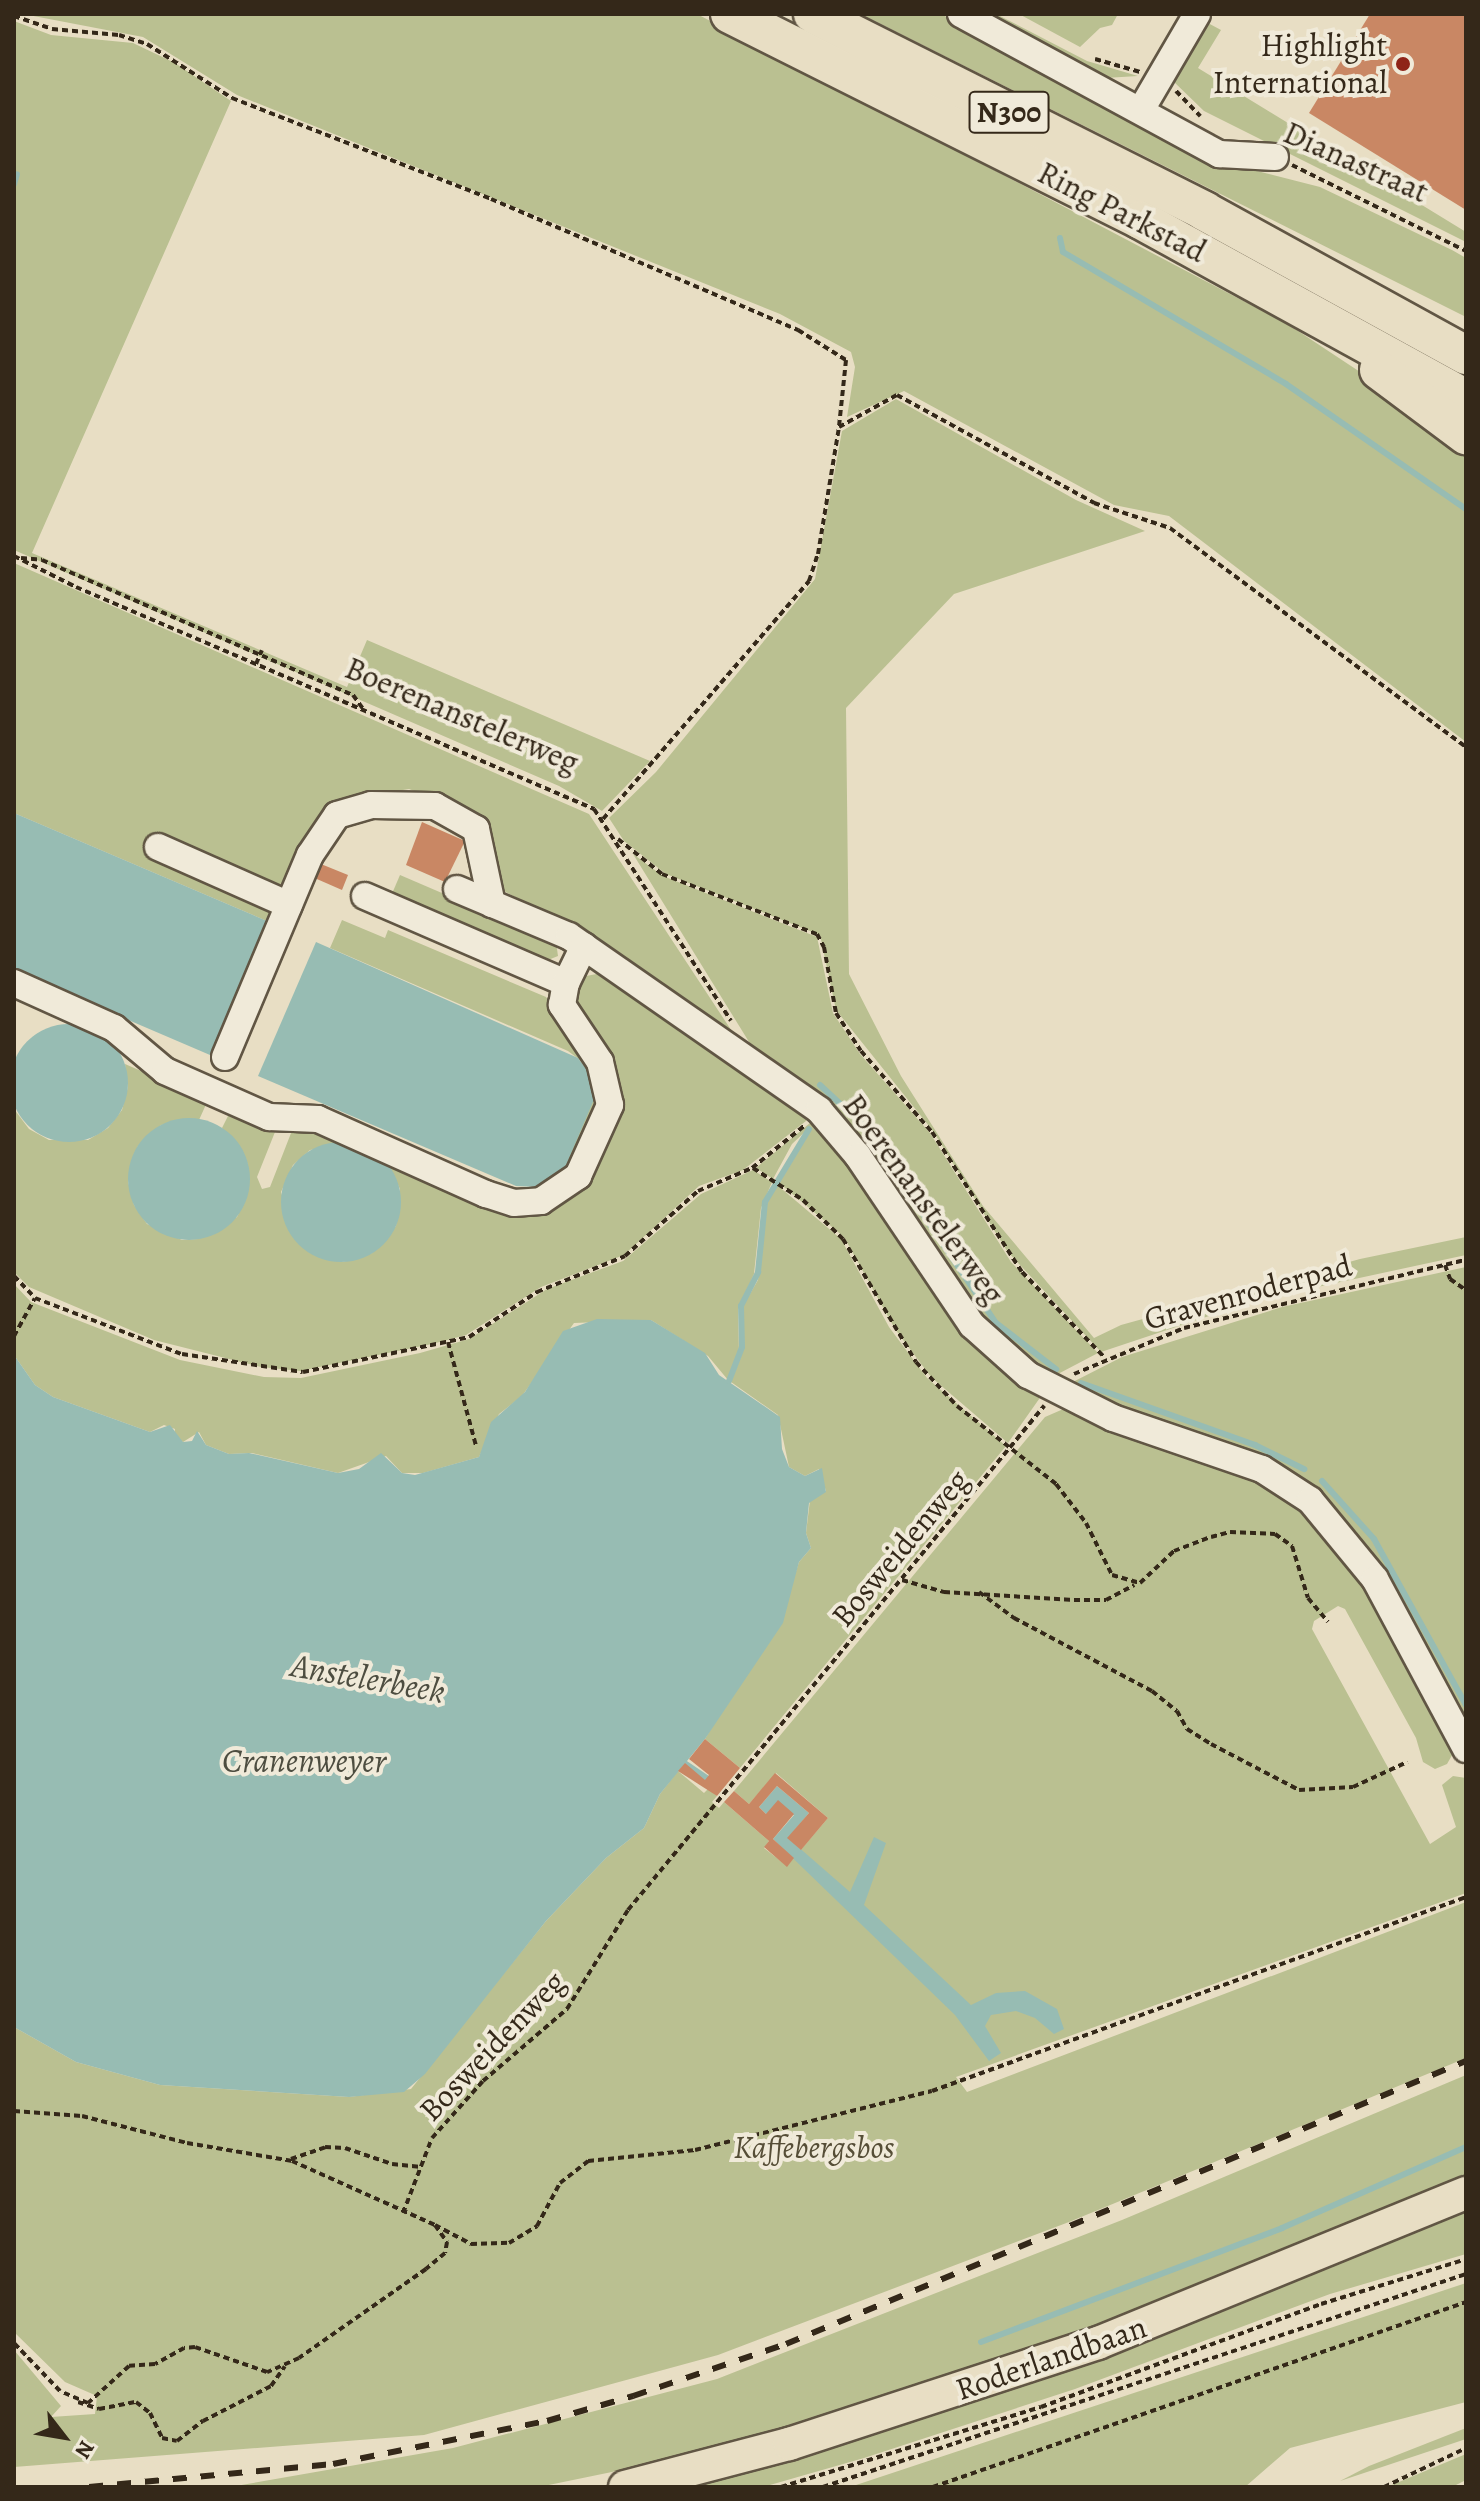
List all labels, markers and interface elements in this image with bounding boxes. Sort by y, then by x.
place label: Highlight International [1213,27,1387,102]
marker: Highlight International [1394,55,1412,73]
road number: N300 [967,86,1051,138]
street label: Dianastraat [1278,113,1434,211]
street label: Ring Parkstad [1031,153,1213,271]
street label: Boerenanstelerweg [339,648,585,782]
street label: Boerenanstelerweg [835,1087,1013,1311]
street label: Gravenroderpad [1140,1246,1356,1338]
street label: Bosweidenweg [823,1462,977,1634]
water label: Anstelerbeek [288,1644,448,1712]
water label: Cranenweyer [222,1741,386,1781]
street label: Bosweidenweg [411,1963,573,2129]
park label: Kaffebergsbos [734,2128,894,2166]
street label: Roderlandbaan [950,2307,1152,2409]
north arrow [24,2397,104,2477]
text: N [68,2435,102,2464]

